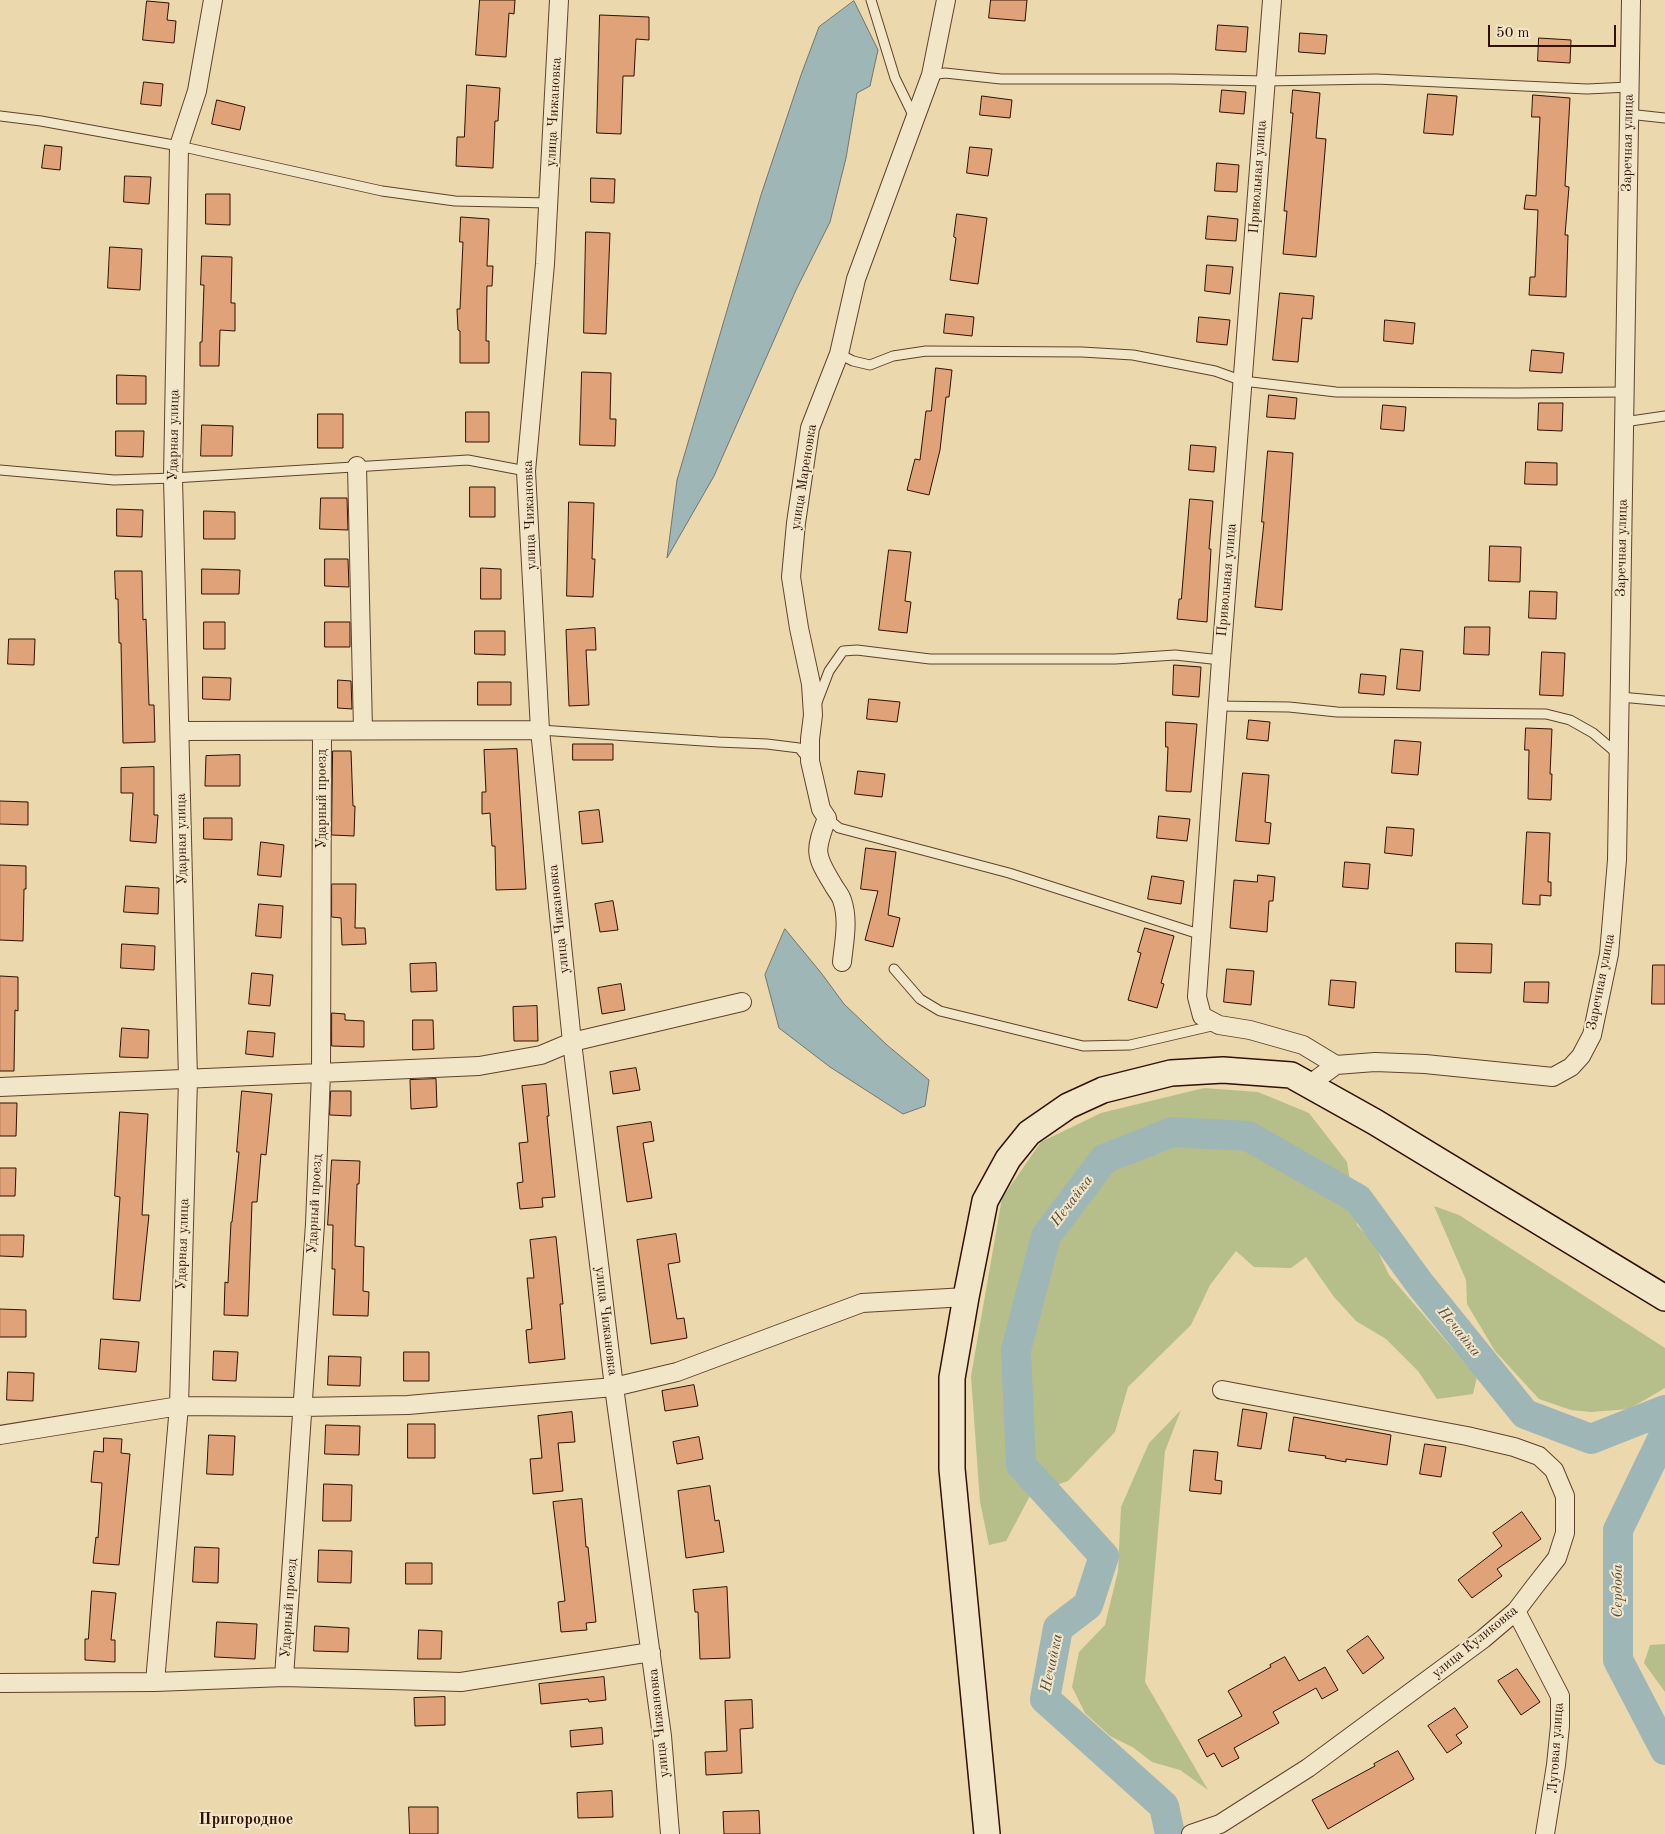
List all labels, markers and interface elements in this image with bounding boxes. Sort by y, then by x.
scale bar [1490,15,1618,47]
text: 50 m [1496,26,1530,41]
street label: улица Чижановка [543,57,565,167]
street label: Заречная улица [1619,94,1637,192]
street label: Привольная улица [1246,120,1270,234]
street label: Ударная улица [165,389,183,481]
street label: улица Мареновка [787,423,821,531]
street label: улица Чижановка [520,460,540,570]
street label: Заречная улица [1613,499,1631,597]
street label: Привольная улица [1214,523,1240,637]
street label: Ударный проезд [314,749,330,849]
street label: Ударная улица [173,793,191,885]
street label: улица Чижановка [545,864,573,974]
street label: Заречная улица [1583,932,1619,1032]
street label: Ударный проезд [304,1154,326,1254]
water label: Нечайка [1047,1172,1097,1230]
street label: Ударная улица [173,1198,193,1290]
street label: улица Чижановка [591,1266,621,1376]
water label: Нечайка [1433,1303,1485,1361]
street label: Ударный проезд [277,1558,301,1658]
water label: Сердоба [1609,1564,1627,1618]
street label: улица Куликовка [1429,1602,1521,1682]
water label: Нечайка [1037,1632,1067,1694]
street label: улица Чижановка [645,1668,673,1778]
street label: Луговая улица [1544,1702,1568,1794]
district label: Пригородное [199,1810,293,1830]

